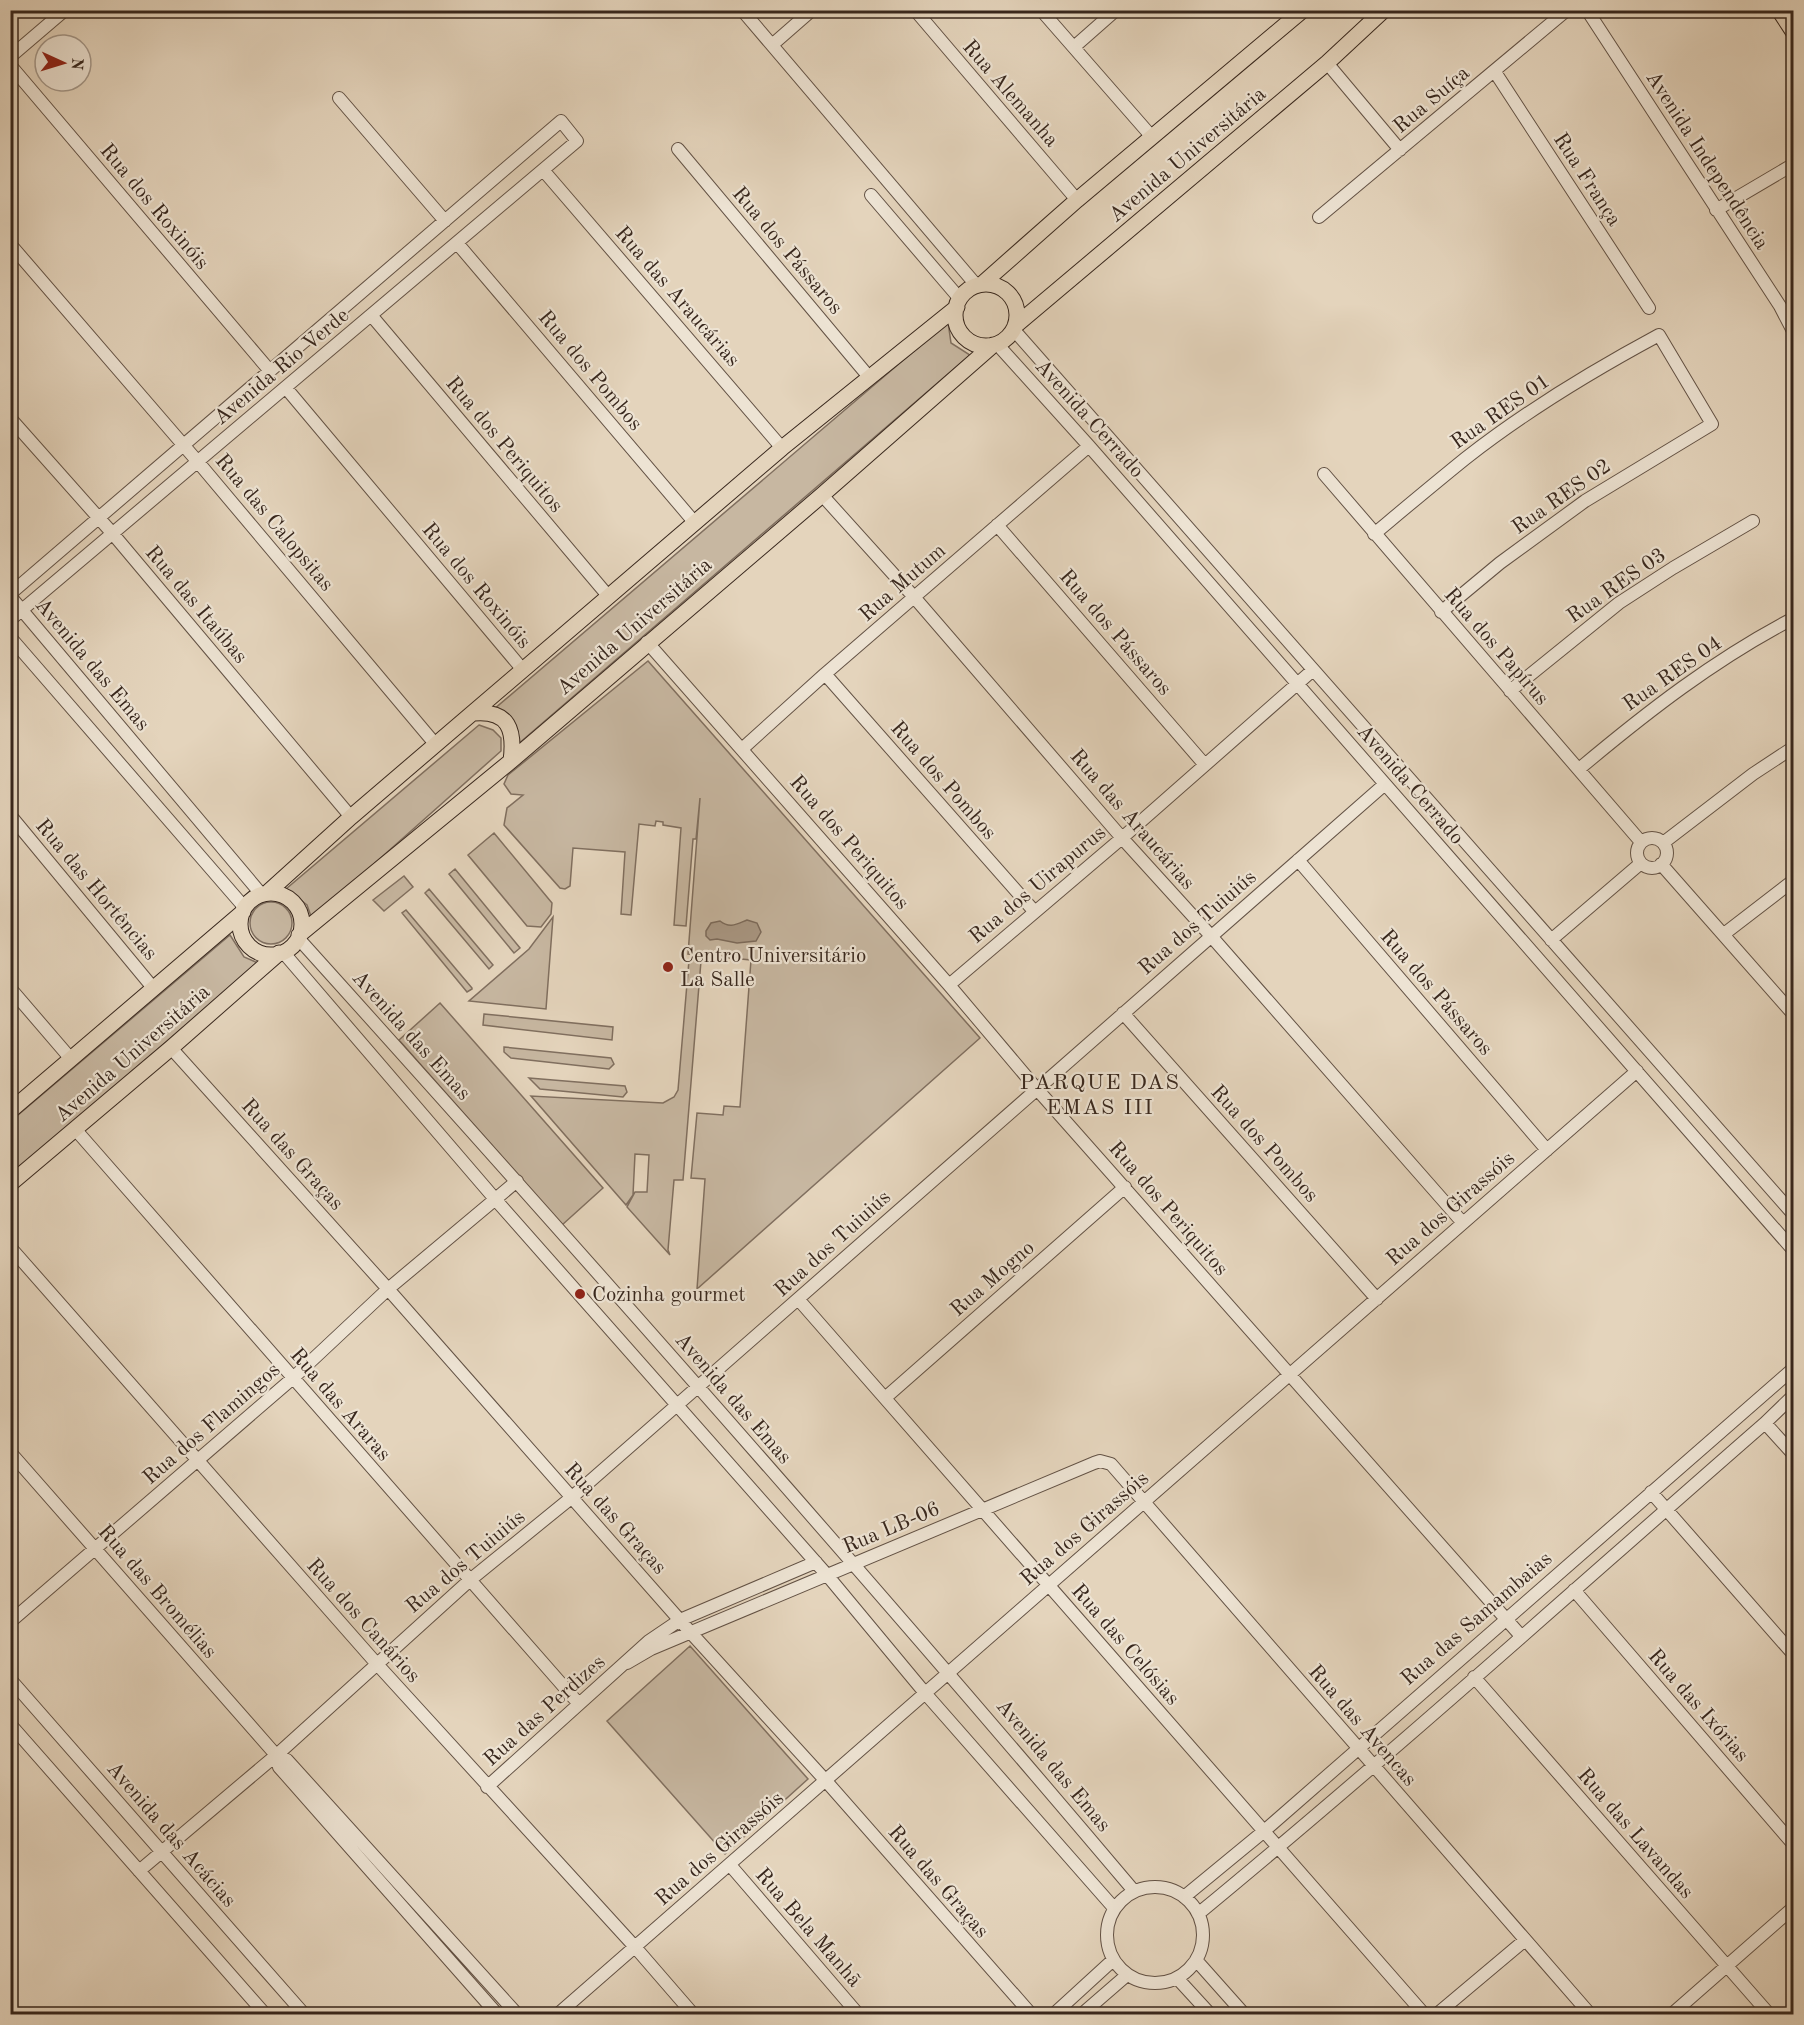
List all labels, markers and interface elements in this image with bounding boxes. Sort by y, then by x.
north arrow [33,33,93,93]
street label: Rua Alemanha [958,37,1062,151]
text: N [68,57,84,71]
street label: Rua Suíça [1390,63,1474,138]
street label: Avenida Independência [1641,68,1772,254]
street label: Avenida Universitária [1106,84,1270,227]
street label: Rua França [1549,129,1625,230]
street label: Rua dos Roxinóis [95,140,212,274]
street label: Rua dos Pássaros [728,183,846,319]
street label: Rua das Araucárias [610,223,743,371]
street label: Avenida Rio Verde [211,305,353,429]
street label: Rua dos Pombos [534,307,646,435]
street label: Avenida Cerrado [1030,356,1147,482]
street label: Rua RES 01 [1448,371,1554,454]
street label: Rua dos Periquitos [441,373,567,517]
street label: Rua das Calopsitas [211,450,337,596]
street label: Rua RES 02 [1509,456,1615,539]
street label: Rua dos Roxinóis [417,519,534,653]
street label: Rua Mutum [856,540,950,626]
street label: Rua das Itaúbas [141,542,251,668]
street label: Rua RES 03 [1564,545,1670,628]
street label: Avenida Universitária [554,554,716,700]
street label: Rua dos Pássaros [1055,566,1175,700]
street label: Rua dos Papírus [1439,584,1552,710]
street label: Avenida das Emas [31,595,153,735]
street label: Rua RES 04 [1620,633,1726,716]
street label: Rua dos Pombos [886,718,1000,844]
street label: Avenida Cerrado [1352,721,1467,849]
street label: Rua das Araucárias [1065,746,1198,894]
street label: Rua dos Periquitos [785,772,913,914]
street label: Rua das Hortências [31,815,161,965]
street label: Rua dos Uirapurus [966,822,1110,948]
street label: Rua dos Tuiuiús [1135,867,1261,980]
street label: Rua dos Pássaros [1376,926,1496,1060]
place label: Centro Universitário La Salle [680,946,866,991]
marker: Centro Universitário La Salle [661,960,675,974]
street label: Avenida das Emas [348,967,474,1105]
street label: Avenida Universitária [52,981,214,1127]
district label: PARQUE DAS EMAS III [1019,1072,1181,1119]
street label: Rua dos Pombos [1206,1081,1322,1207]
street label: Rua das Graças [237,1095,347,1215]
street label: Rua dos Periquitos [1104,1138,1232,1280]
street label: Rua dos Girassóis [1383,1148,1519,1270]
street label: Rua dos Tuiuiús [771,1187,895,1301]
street label: Rua Mogno [947,1237,1039,1321]
place label: Cozinha gourmet [592,1285,746,1306]
marker: Cozinha gourmet [573,1287,587,1301]
street label: Avenida das Emas [671,1330,795,1468]
street label: Rua das Araras [285,1345,394,1465]
street label: Rua dos Flamingos [140,1359,284,1489]
street label: Rua das Graças [560,1459,670,1579]
street label: Rua dos Girassóis [1017,1468,1153,1590]
street label: Rua LB-06 [840,1499,943,1558]
street label: Rua dos Tuiuiús [403,1507,529,1618]
street label: Rua das Bromélias [93,1521,220,1663]
street label: Rua das Samambaias [1398,1548,1556,1690]
street label: Rua dos Canários [302,1555,424,1687]
street label: Rua das Celósias [1067,1580,1183,1710]
street label: Rua das Ixórias [1643,1646,1752,1766]
street label: Rua das Perdizes [480,1651,610,1771]
street label: Rua das Avencas [1304,1661,1420,1791]
street label: Avenida das Emas [992,1696,1114,1836]
street label: Avenida das Acácias [102,1758,239,1912]
street label: Rua das Lavandas [1573,1765,1697,1903]
street label: Rua dos Girassóis [652,1788,788,1910]
street label: Rua das Graças [883,1822,992,1942]
street label: Rua Bela Manhã [751,1865,865,1991]

